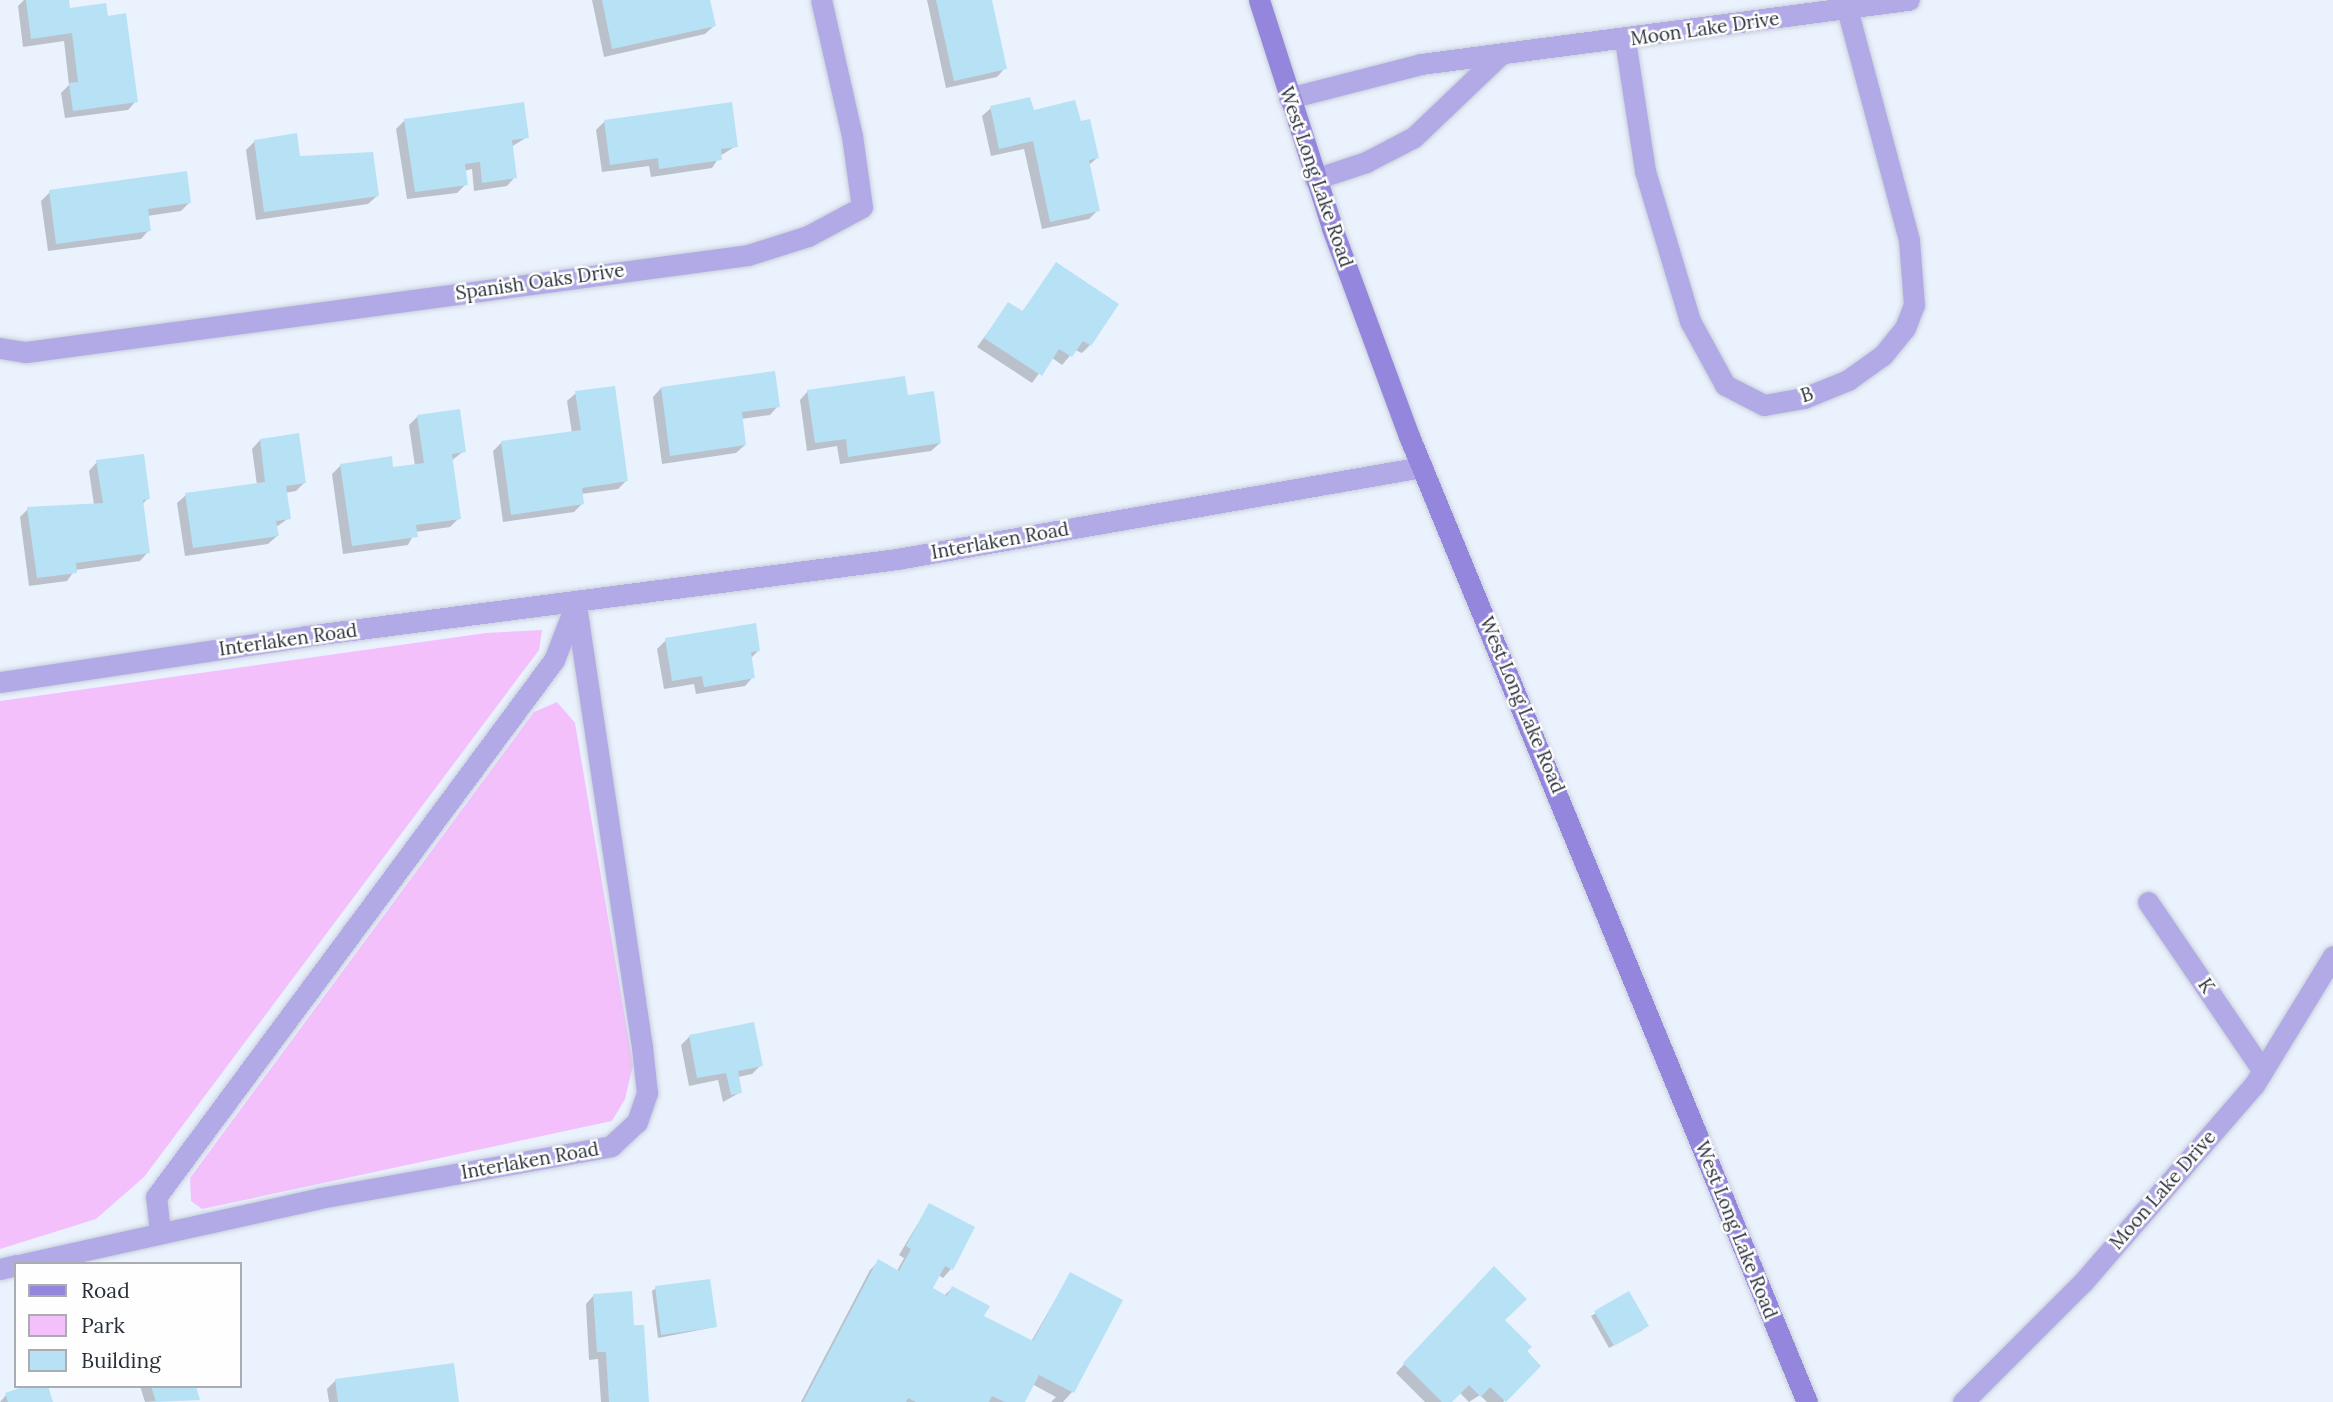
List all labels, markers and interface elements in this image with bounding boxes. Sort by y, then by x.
street label: Moon Lake Drive [1629,7,1781,51]
street label: West Long Lake Road [1274,84,1358,270]
street label: Spanish Oaks Drive [454,259,626,305]
street label: B [1798,382,1816,408]
street label: Interlaken Road [929,518,1071,564]
street label: West Long Lake Road [1475,613,1569,797]
street label: Interlaken Road [217,619,359,661]
street label: K [2193,974,2219,998]
street label: Moon Lake Drive [2105,1126,2221,1254]
street label: Interlaken Road [459,1138,601,1184]
street label: West Long Lake Road [1690,1138,1782,1322]
legend [14,1262,242,1388]
text: Road [81,1277,130,1304]
text: Park [81,1312,125,1339]
text: Building [81,1347,161,1374]

